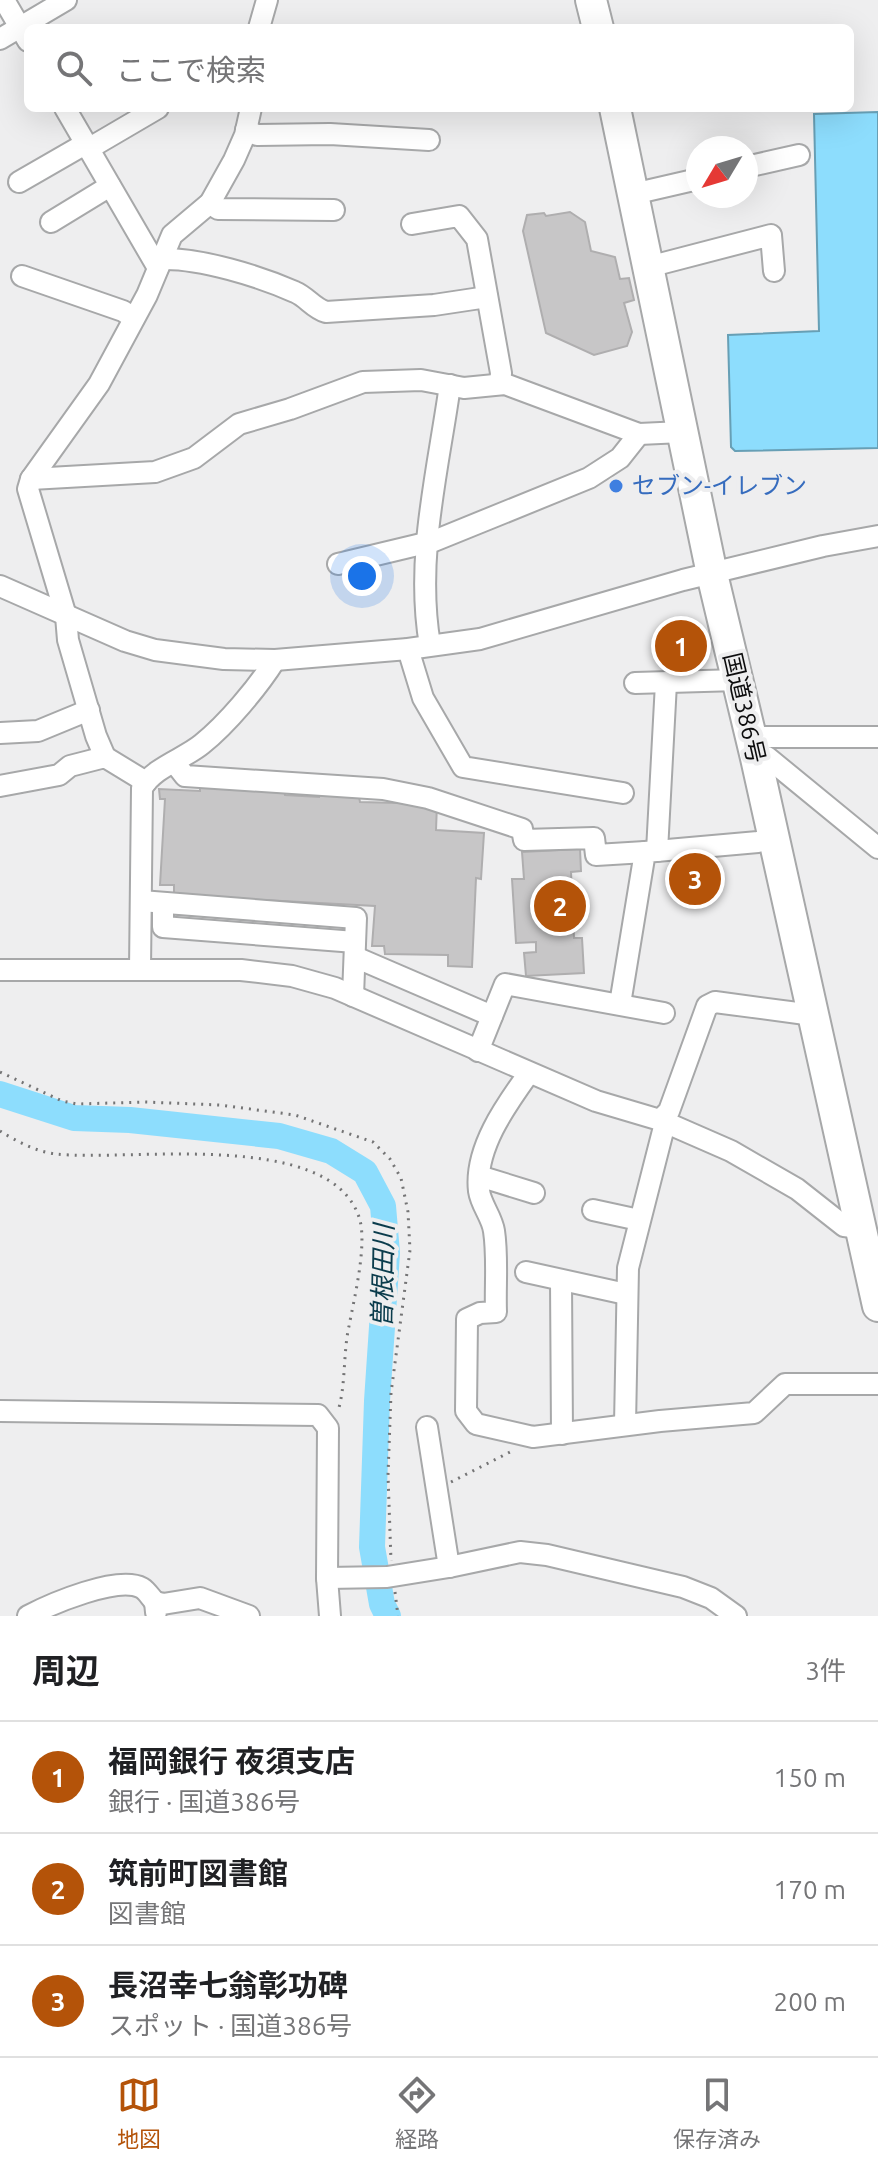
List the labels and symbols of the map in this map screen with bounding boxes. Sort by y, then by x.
north arrow [686,136,758,208]
place label: セブン-イレブン [632,472,807,499]
marker: セブン-イレブン [607,477,625,495]
your location [342,556,382,596]
pin: 1 [655,616,707,676]
street label: 国道386号 [719,650,770,766]
pin: 3 [669,849,721,909]
pin: 2 [534,876,586,936]
water label: 曽根田川 [367,1221,398,1328]

